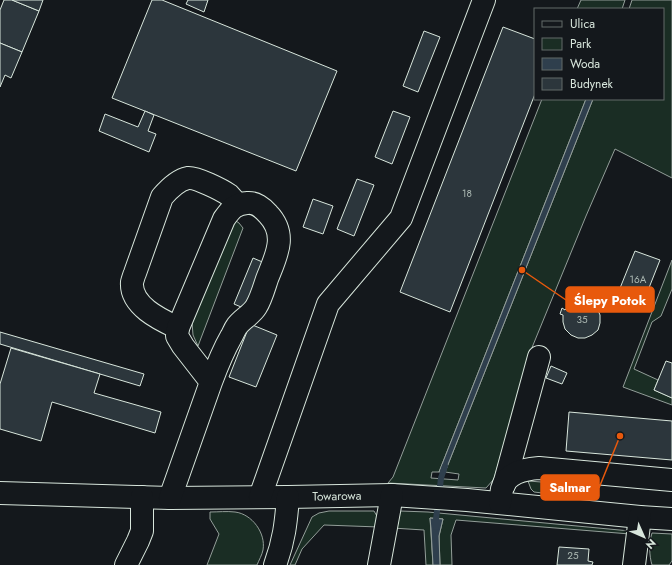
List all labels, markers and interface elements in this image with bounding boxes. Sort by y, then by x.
legend [534,8,664,100]
text: Ulica [570,15,595,33]
text: Park [570,35,592,53]
text: Woda [570,55,600,73]
text: Budynek [570,75,614,93]
house number: 18 [462,186,472,201]
house number: 16A [630,272,647,287]
callout: Ślepy Potok [566,287,654,312]
text: Ślepy Potok [574,291,647,310]
house number: 35 [576,312,588,327]
callout: Salmar [541,475,599,500]
text: Salmar [549,478,591,497]
street label: Towarowa [312,487,362,506]
north arrow [624,517,664,557]
text: N [642,535,660,553]
house number: 25 [567,548,579,563]

